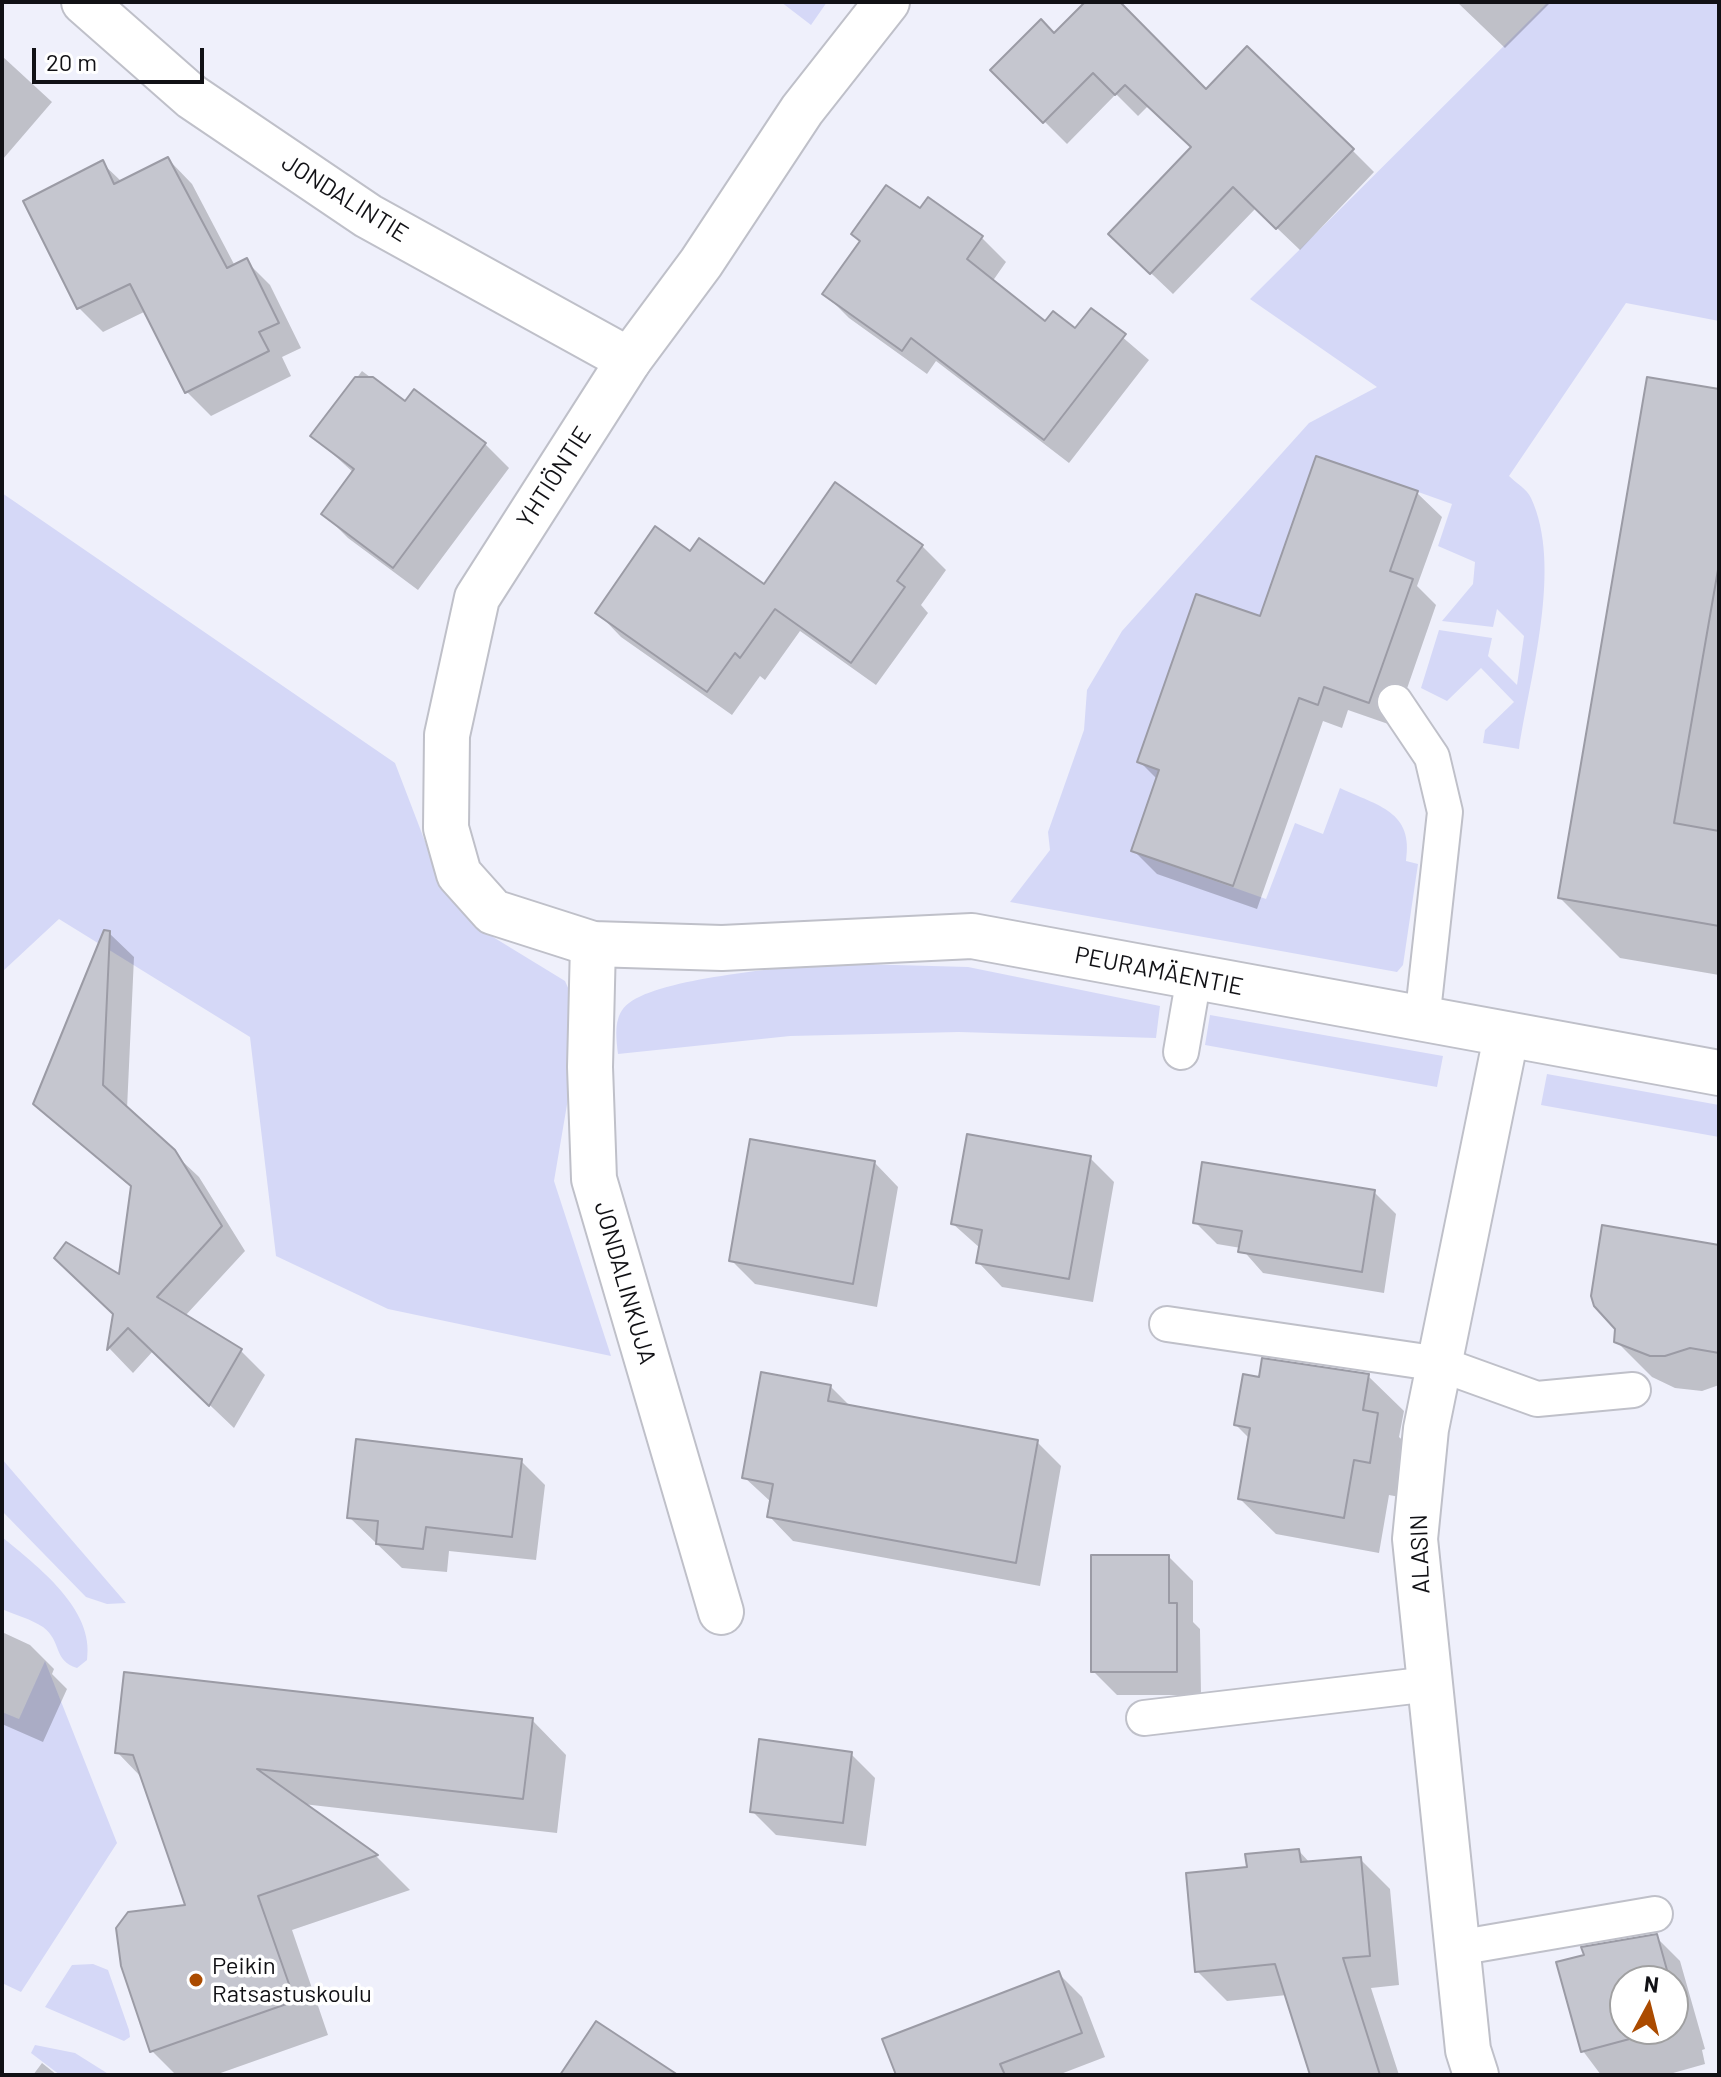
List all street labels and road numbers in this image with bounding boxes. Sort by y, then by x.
street label: JONDALINTIE [276,148,414,248]
street label: YHTIÖNTIE [511,421,597,533]
street label: PEURAMÄENTIE [1072,941,1246,1001]
street label: JONDALINKUJA [588,1198,662,1368]
street label: ALASIN [1404,1514,1436,1594]

